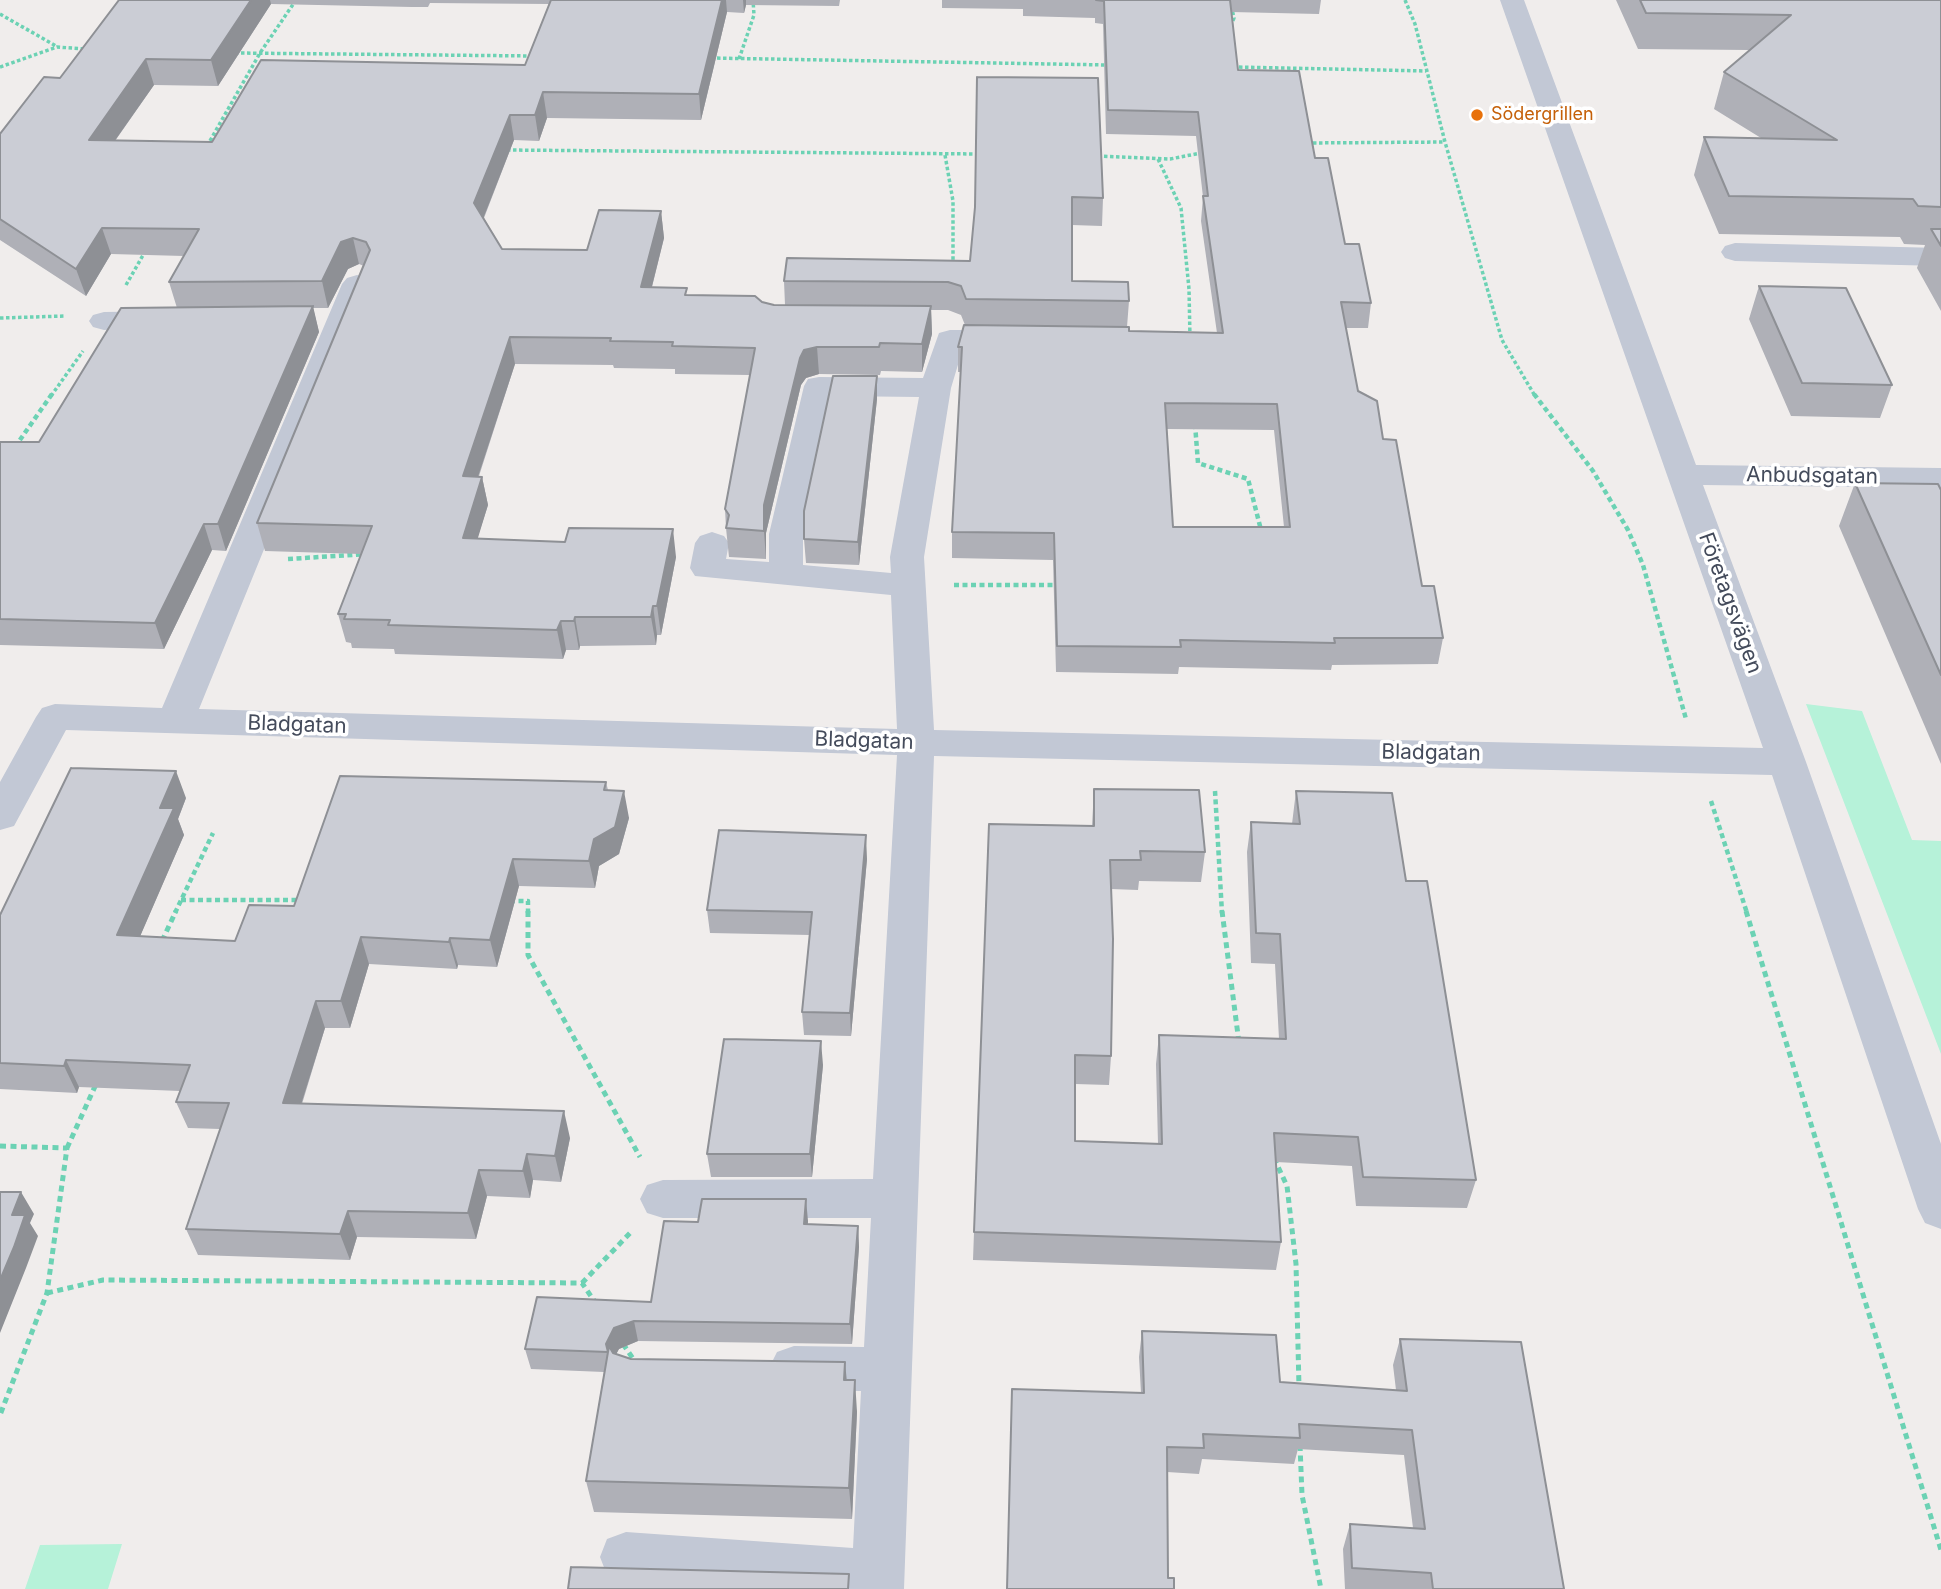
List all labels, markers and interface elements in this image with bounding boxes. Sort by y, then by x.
place label: Södergrillen [1491,104,1594,126]
marker: Södergrillen [1469,107,1485,123]
street label: Anbudsgatan [1746,462,1878,490]
street label: Företagsvägen [1693,529,1767,677]
street label: Bladgatan [247,711,347,739]
street label: Bladgatan [814,727,914,755]
street label: Bladgatan [1381,740,1481,766]

